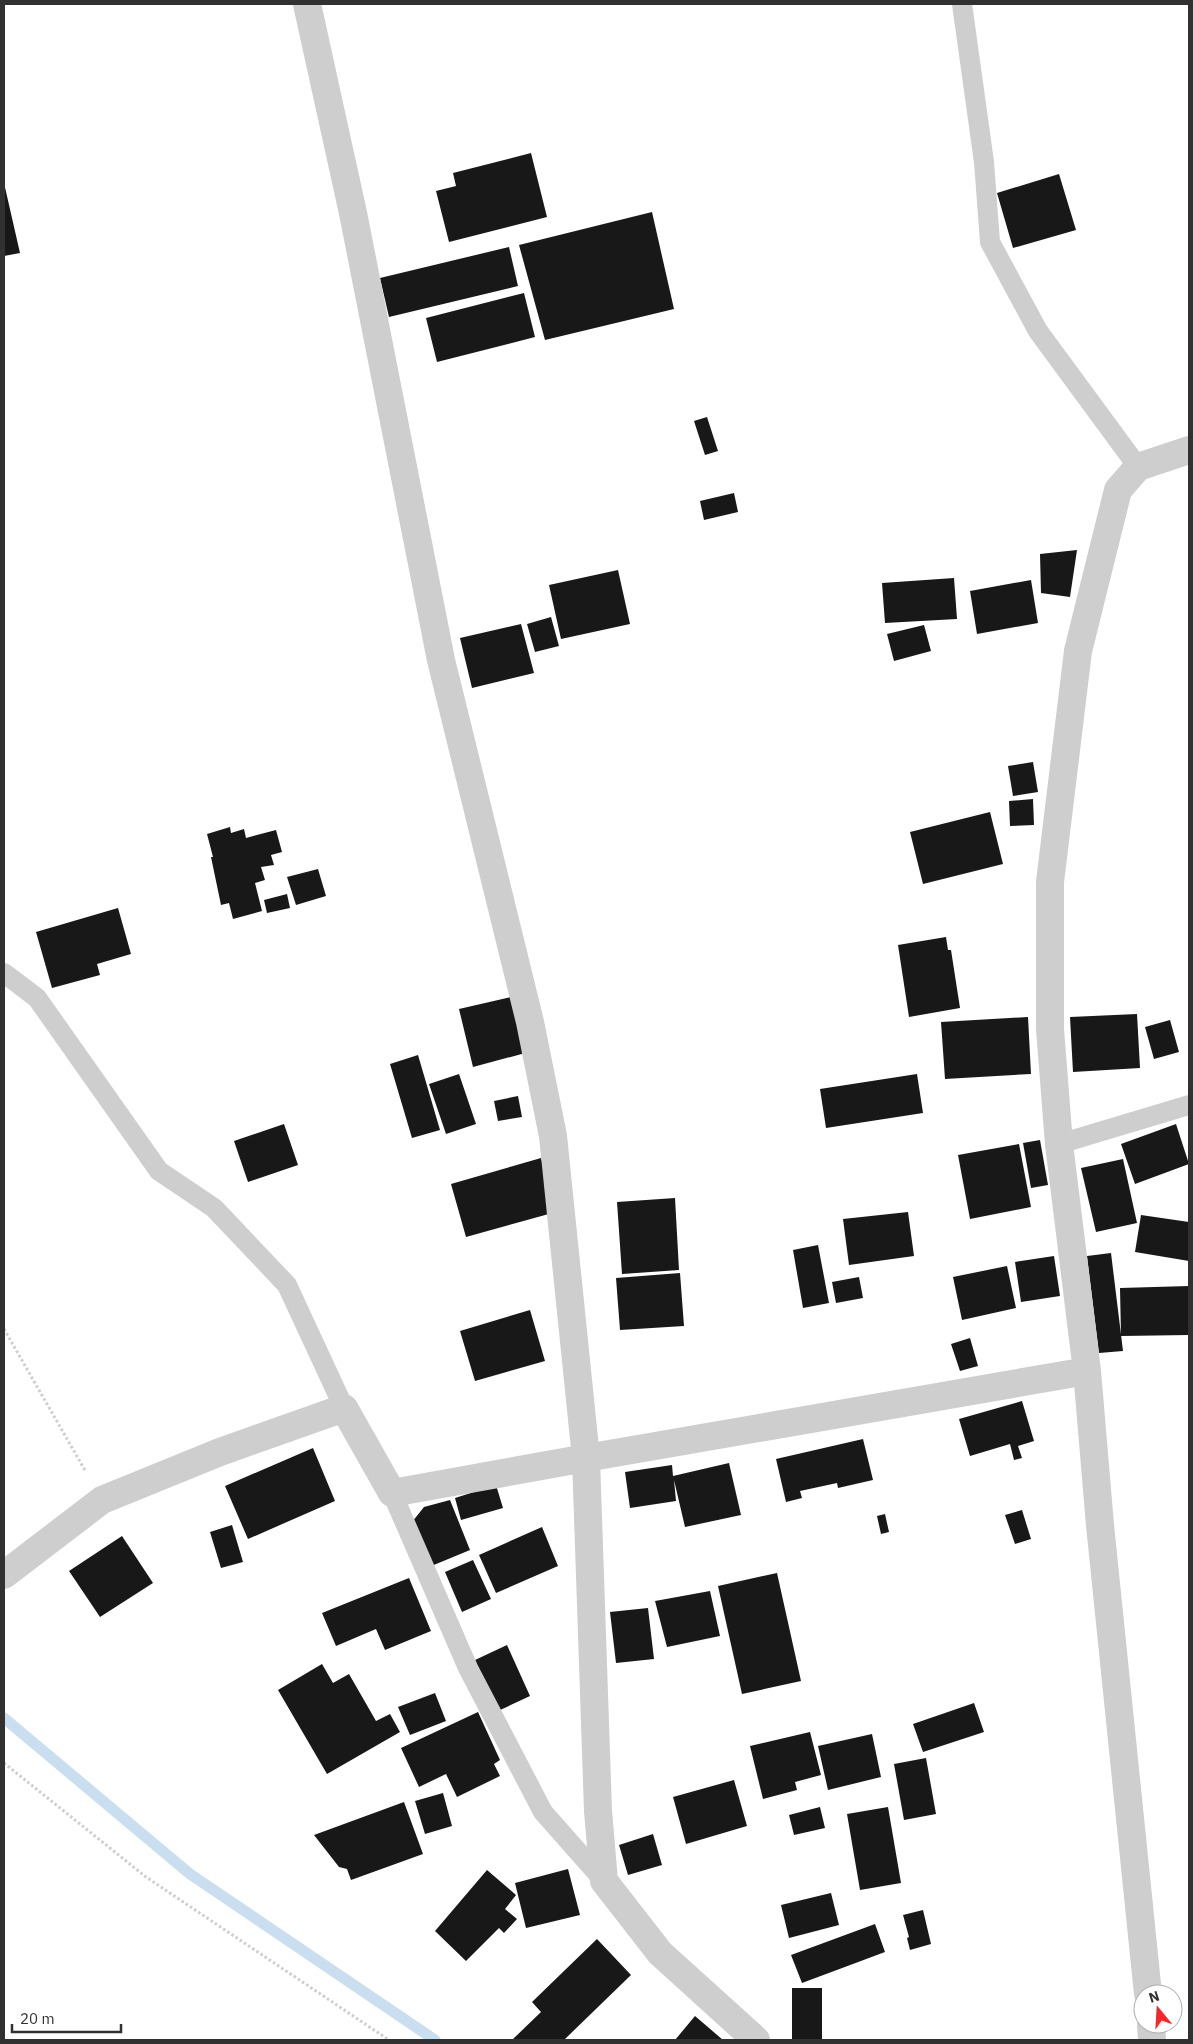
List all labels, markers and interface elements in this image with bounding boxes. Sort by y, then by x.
north arrow [1133,1984,1183,2034]
text: N [1146,1987,1162,2007]
scale bar [12,2002,121,2034]
text: 20 m [20,2009,55,2028]

